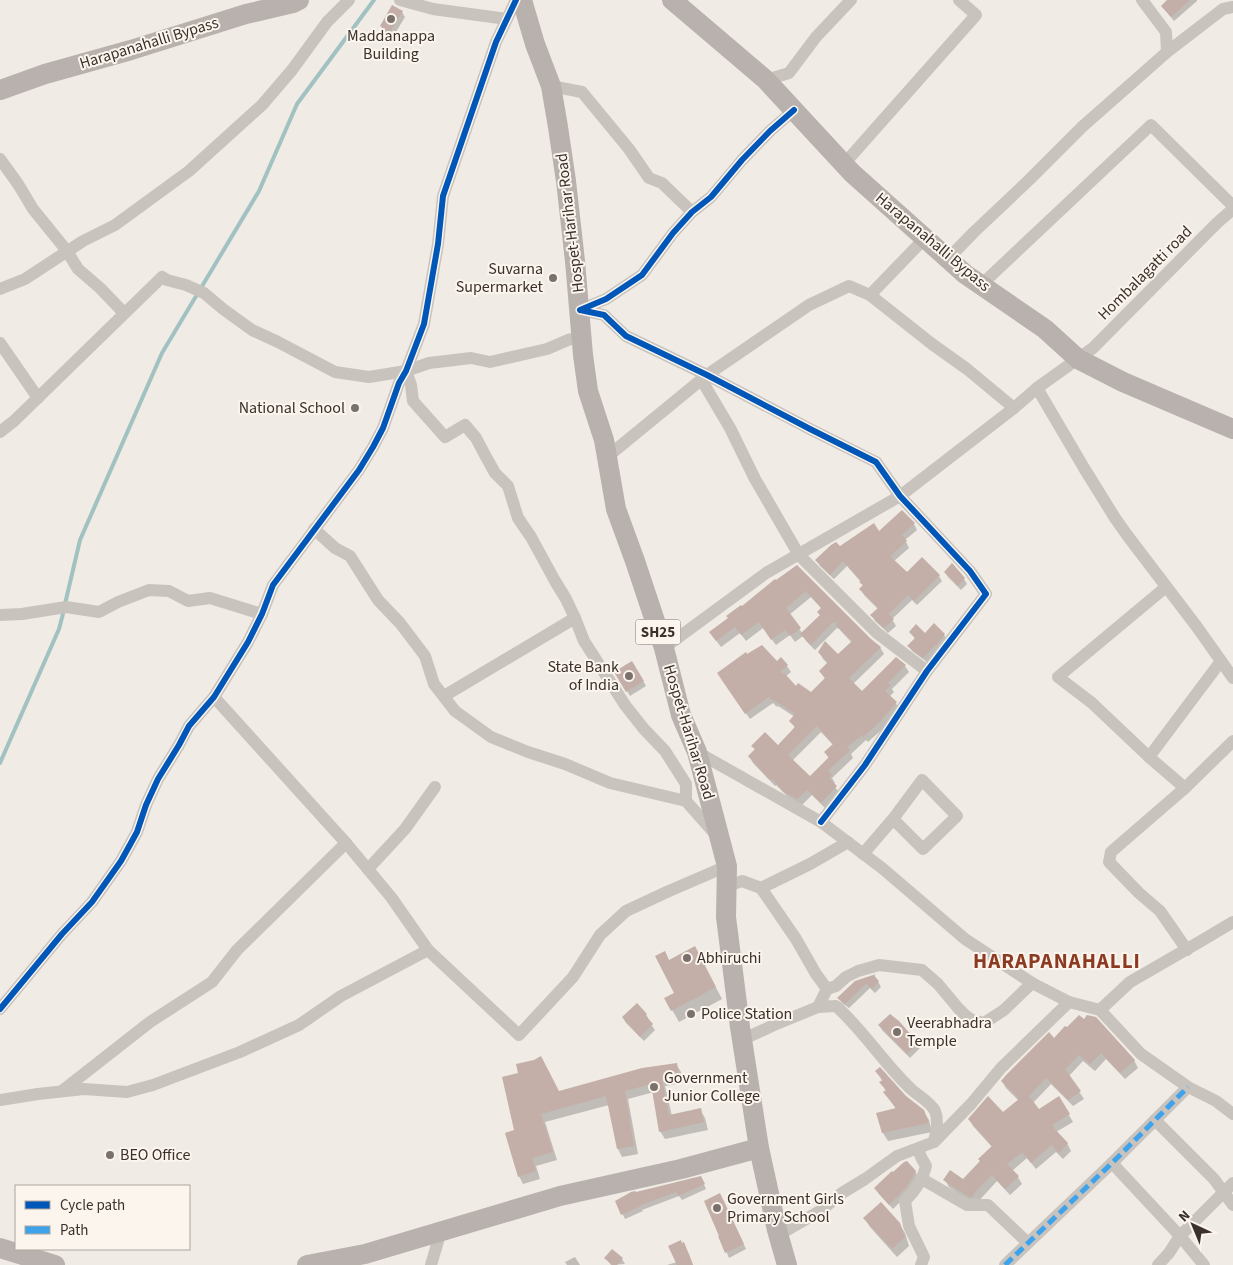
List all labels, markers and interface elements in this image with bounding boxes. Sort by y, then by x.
street label: Harapanahalli Bypass [77,11,221,75]
marker: Maddanappa Building [385,13,397,25]
place label: Maddanappa Building [347,25,435,65]
street label: Hospet-Harihar Road [551,152,589,294]
street label: Harapanahalli Bypass [871,187,995,297]
street label: Hombalagatti road [1093,221,1197,325]
place label: Suvarna Supermarket [456,258,544,298]
marker: Suvarna Supermarket [547,272,559,284]
place label: National School [239,397,345,419]
marker: National School [349,402,361,414]
road number: SH25 [636,620,680,644]
place label: State Bank of India [547,656,619,696]
street label: Hospet-Harihar Road [658,662,720,802]
marker: State Bank of India [623,670,635,682]
district label: HARAPANAHALLI [973,946,1141,976]
place label: Abhiruchi [697,947,761,969]
marker: Abhiruchi [681,952,693,964]
place label: Police Station [701,1003,792,1025]
marker: Police Station [685,1008,697,1020]
place label: Veerabhadra Temple [907,1012,992,1052]
marker: Veerabhadra Temple [891,1026,903,1038]
place label: Government Junior College [664,1067,760,1107]
marker: Government Junior College [648,1081,660,1093]
place label: BEO Office [120,1144,190,1166]
marker: BEO Office [104,1149,116,1161]
legend [15,1185,190,1250]
place label: Government Girls Primary School [727,1188,844,1228]
text: Cycle path [60,1195,125,1216]
north arrow [1168,1200,1218,1250]
marker: Government Girls Primary School [711,1202,723,1214]
text: N [1174,1206,1195,1227]
text: Path [60,1220,88,1241]

